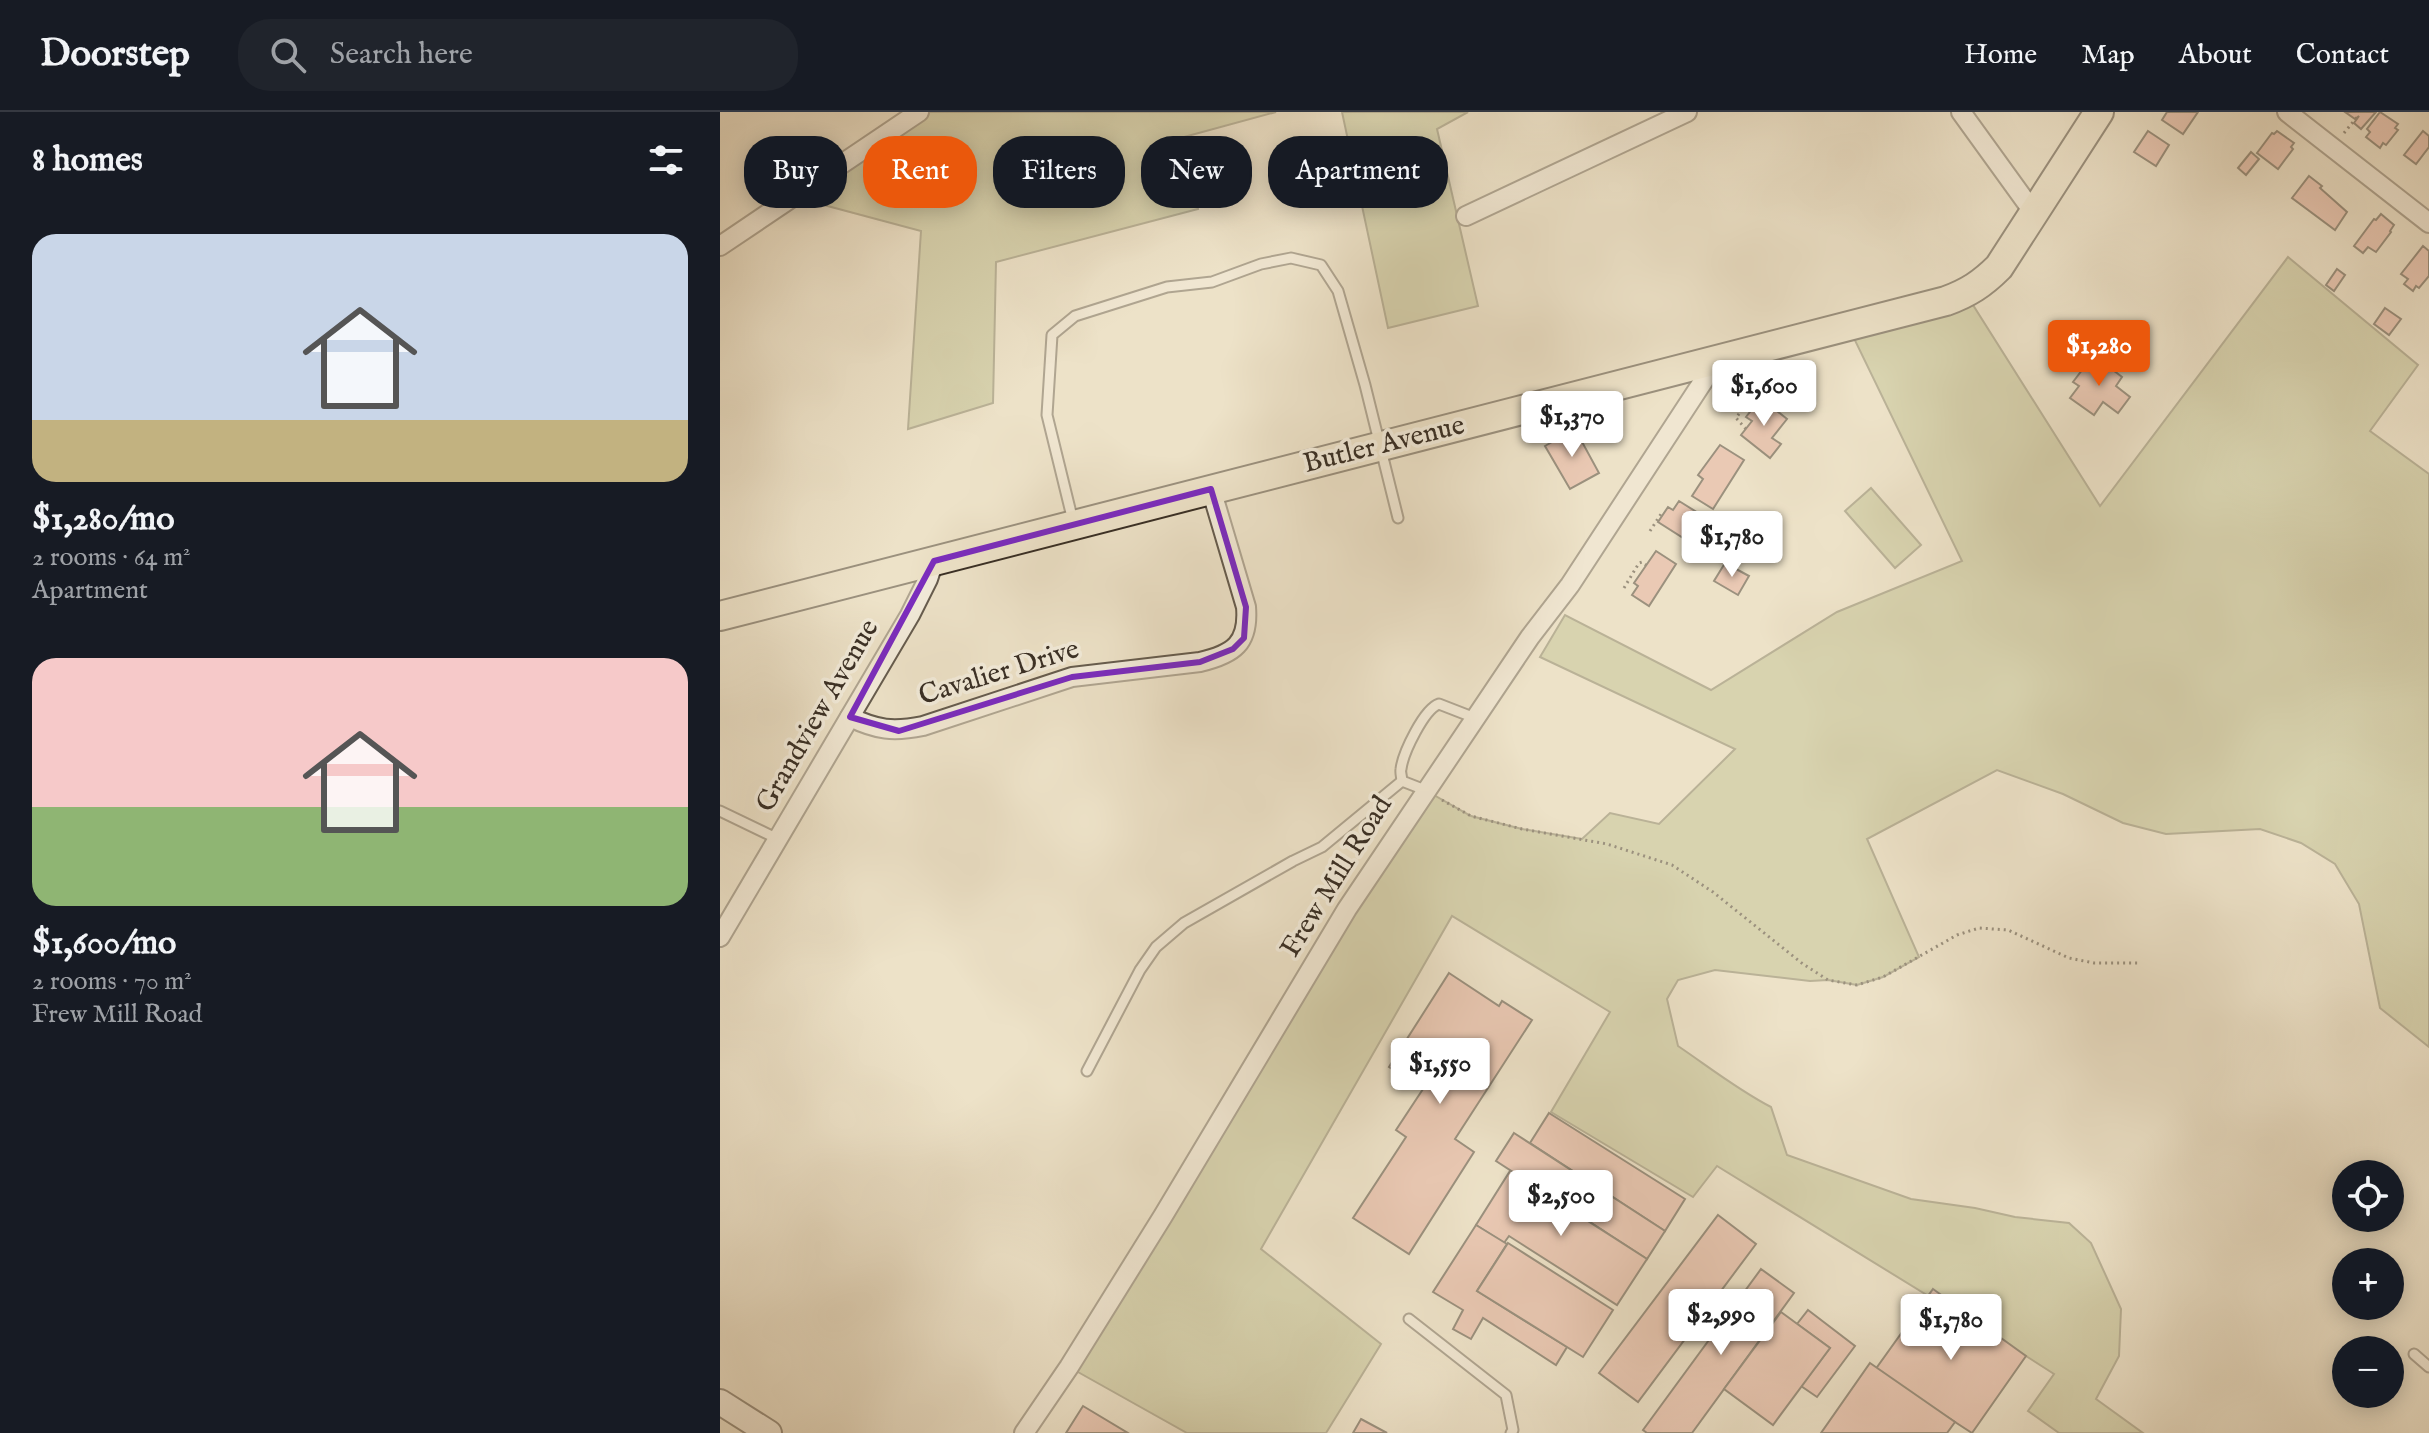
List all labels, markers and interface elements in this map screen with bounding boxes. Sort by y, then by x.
search box [238,19,798,91]
text: Doorstep [40,31,190,79]
icon: search [266,33,310,77]
text: Search here [330,36,473,74]
text: Home [1964,38,2037,73]
text: Map [2081,38,2135,73]
text: About [2179,38,2252,73]
text: Contact [2296,38,2389,73]
chip: Buy [744,136,847,208]
chip: Rent [863,136,977,208]
chip: Filters [993,136,1125,208]
chip: New [1141,136,1252,208]
chip: Apartment [1268,136,1448,208]
icon: filters [644,138,688,182]
text: 8 homes [32,139,143,182]
icon: home [288,286,432,430]
pin: $1,280 [2034,320,2164,388]
text: $1,280 [2066,329,2132,362]
pin: $1,600 [1699,360,1829,428]
text: $1,600 [1730,369,1798,402]
pin: $1,370 [1507,391,1637,459]
text: $1,370 [1539,400,1605,433]
street label: Butler Avenue [1300,408,1468,482]
text: $1,280/mo [32,498,175,541]
pin: $1,780 [1667,511,1797,579]
text: $1,780 [1700,520,1764,553]
text: 2 rooms · 64 m² [32,541,191,574]
text: Apartment [32,574,148,607]
street label: Grandview Avenue [749,613,887,819]
street label: Cavalier Drive [915,632,1084,714]
icon: home [288,710,432,854]
street label: Frew Mill Road [1274,790,1401,964]
text: $1,600/mo [32,922,176,965]
text: 2 rooms · 70 m² [32,965,192,998]
text: Frew Mill Road [32,998,203,1031]
pin: $1,550 [1375,1038,1505,1106]
text: $1,550 [1409,1047,1471,1080]
map controls [2332,1160,2404,1408]
button: locate [2332,1160,2404,1232]
pin: $2,500 [1496,1170,1626,1238]
text: $2,500 [1527,1179,1595,1212]
button: + [2332,1248,2404,1320]
pin: $2,990 [1656,1289,1786,1357]
pin: $1,780 [1886,1294,2016,1362]
text: $2,990 [1687,1298,1756,1331]
text: $1,780 [1919,1303,1983,1336]
button: − [2332,1336,2404,1408]

